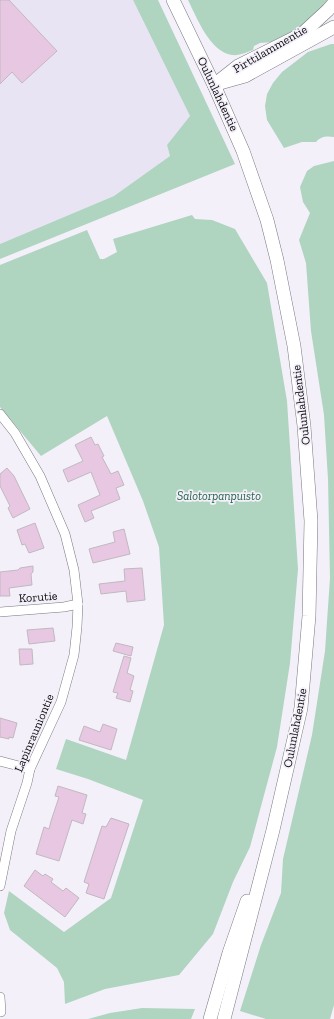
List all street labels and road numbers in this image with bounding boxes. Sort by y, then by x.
street label: Pirttilammentie [230,22,310,76]
street label: Oulunlahdentie [195,55,242,134]
street label: Oulunlahdentie [289,364,313,446]
street label: Korutie [18,589,58,605]
street label: Oulunlahdentie [280,687,310,769]
street label: Lapinrauniontie [11,692,57,774]

